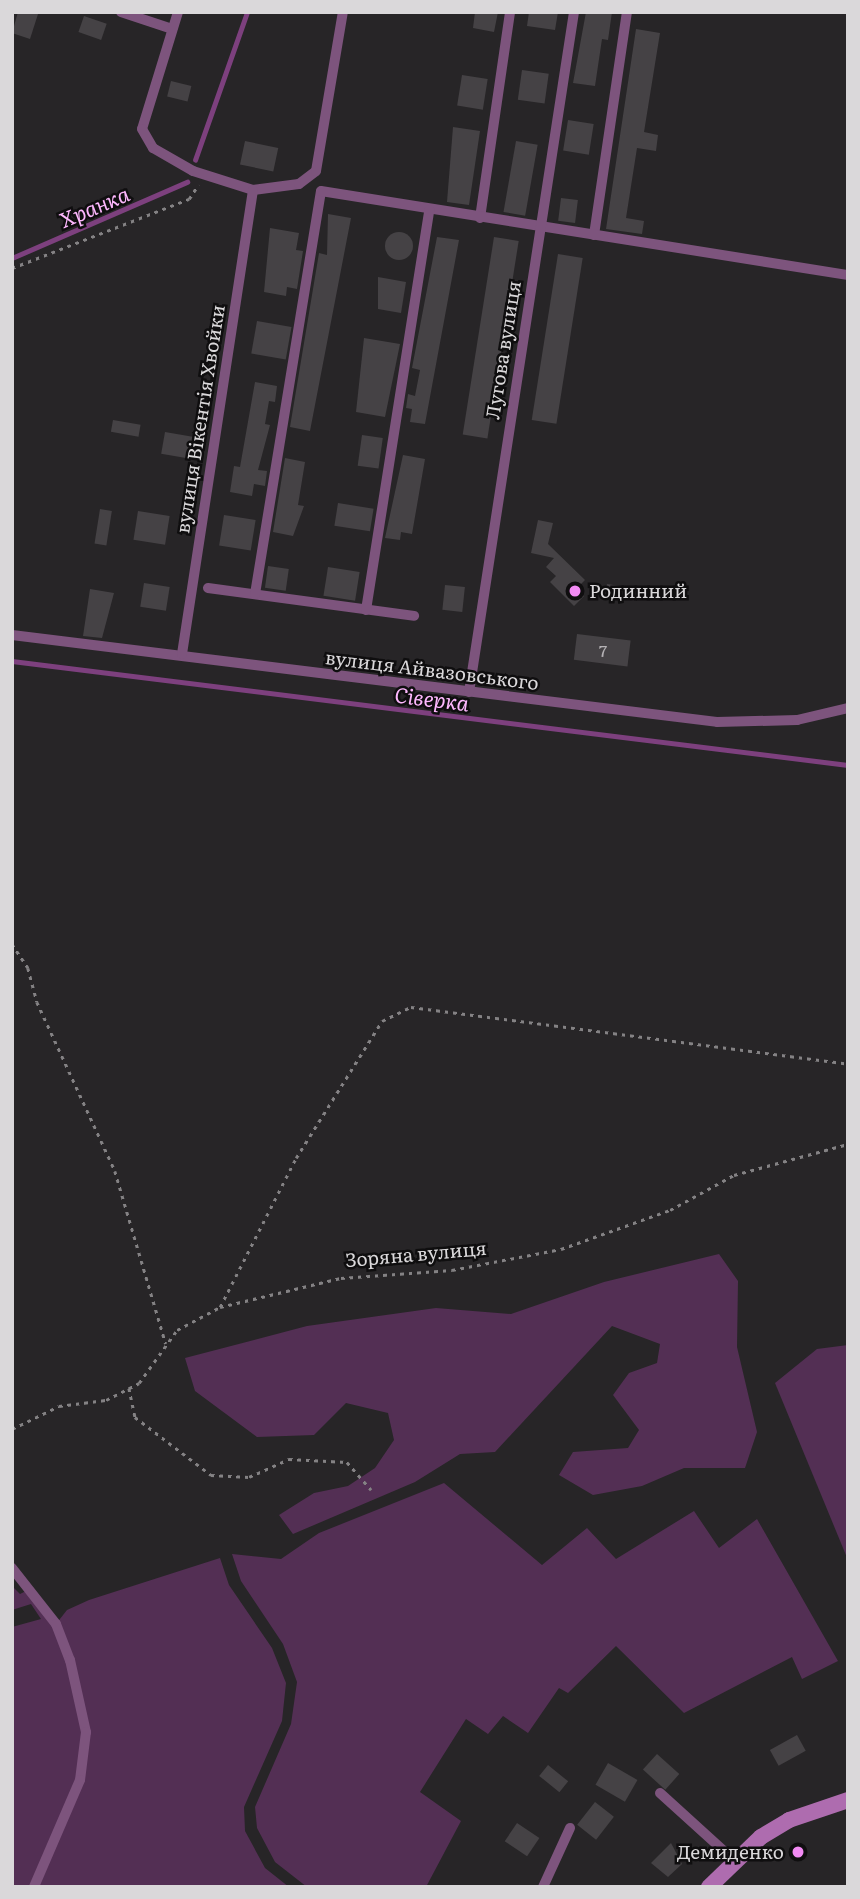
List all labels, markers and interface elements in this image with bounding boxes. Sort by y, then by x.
water label: Хранка [55,180,133,232]
street label: Лугова вулиця [481,279,525,421]
street label: вулиця Вікентія Хвойки [171,303,229,535]
place label: Родинний [589,580,687,602]
marker: Родинний [567,583,583,599]
house number: 7 [599,640,607,660]
street label: вулиця Айвазовського [324,646,540,694]
water label: Сіверка [393,681,471,715]
street label: Зоряна вулиця [344,1236,488,1272]
place label: Демиденко [677,1841,784,1863]
marker: Демиденко [790,1844,806,1860]

